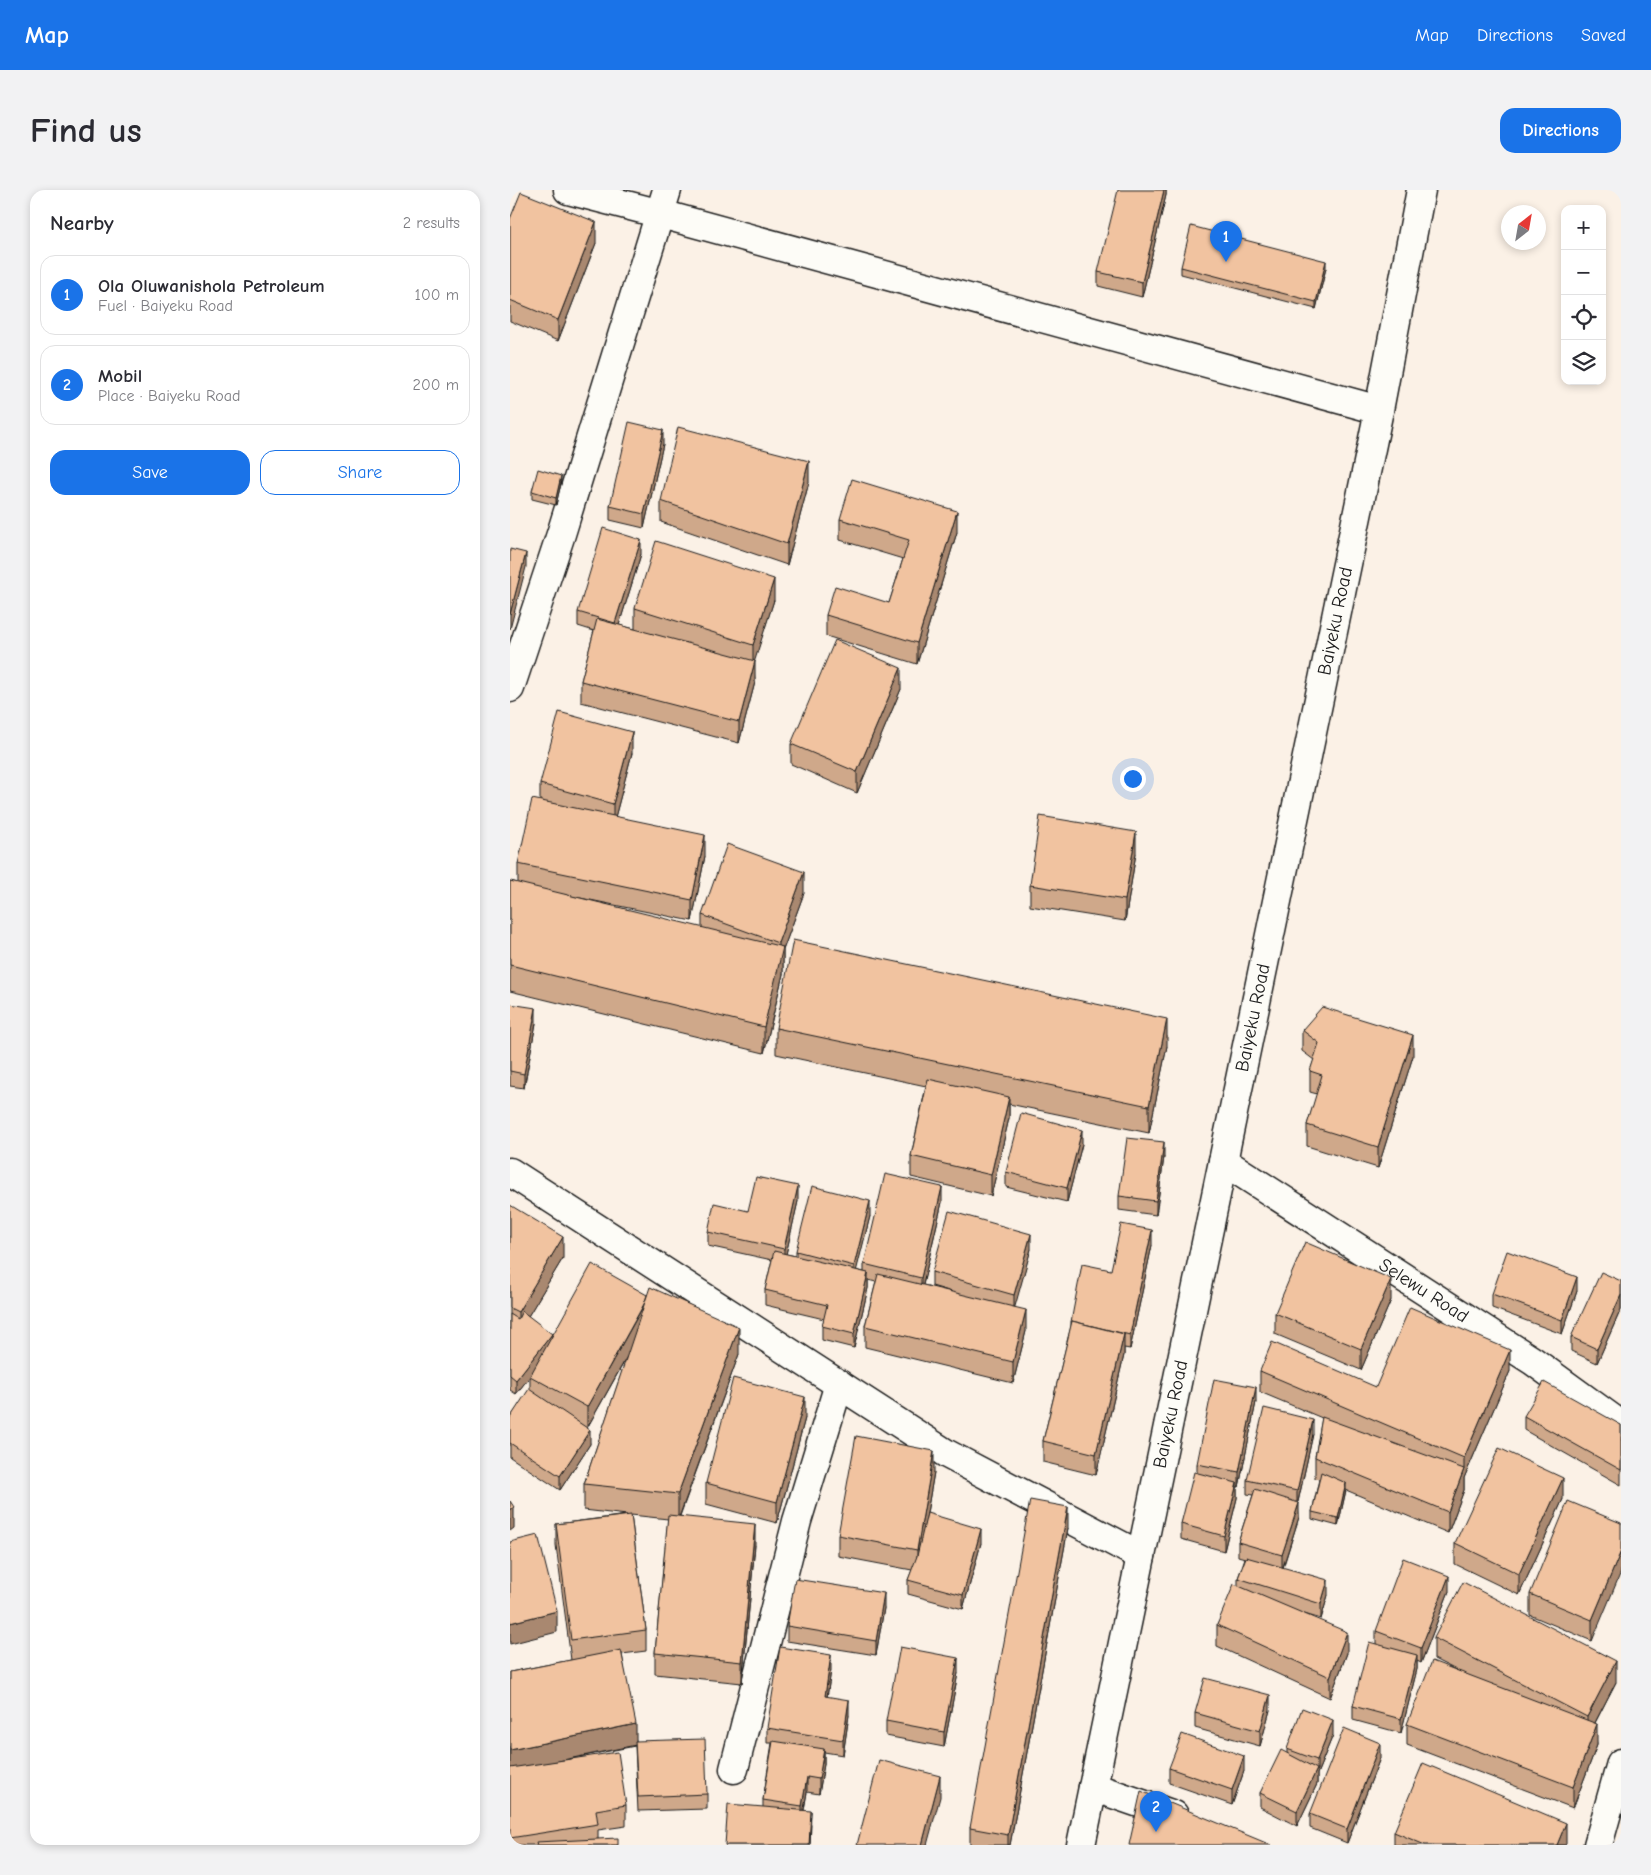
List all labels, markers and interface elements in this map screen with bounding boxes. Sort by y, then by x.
text: Map [25,21,69,49]
text: Map [1415,25,1449,46]
text: Directions [1477,25,1553,46]
text: Saved [1581,25,1626,46]
button: Directions [1500,108,1621,153]
text: Find us [30,110,142,151]
north arrow [1501,205,1546,250]
map controls [1561,205,1606,385]
button: + [1561,205,1606,250]
text: Nearby [50,211,114,235]
text: 2 results [403,214,460,232]
pin: 1 [1210,221,1242,262]
button: − [1561,250,1606,295]
text: Ola Oluwanishola Petroleum [98,275,325,297]
text: 1 [64,286,70,304]
text: 100 m [415,286,459,304]
button: locate [1561,295,1606,340]
text: Fuel · Baiyeku Road [98,297,233,315]
button: layers [1561,340,1606,385]
text: Mobil [98,365,142,387]
text: 2 [63,376,71,394]
text: 200 m [413,376,459,394]
text: Place · Baiyeku Road [98,387,241,405]
button: Save [50,450,250,495]
button: Share [260,450,460,495]
street label: Baiyeku Road [1313,565,1357,677]
your location [1120,766,1146,792]
street label: Baiyeku Road [1231,962,1275,1074]
street label: Selewu Road [1375,1254,1473,1328]
street label: Baiyeku Road [1149,1358,1192,1470]
pin: 2 [1140,1791,1172,1832]

